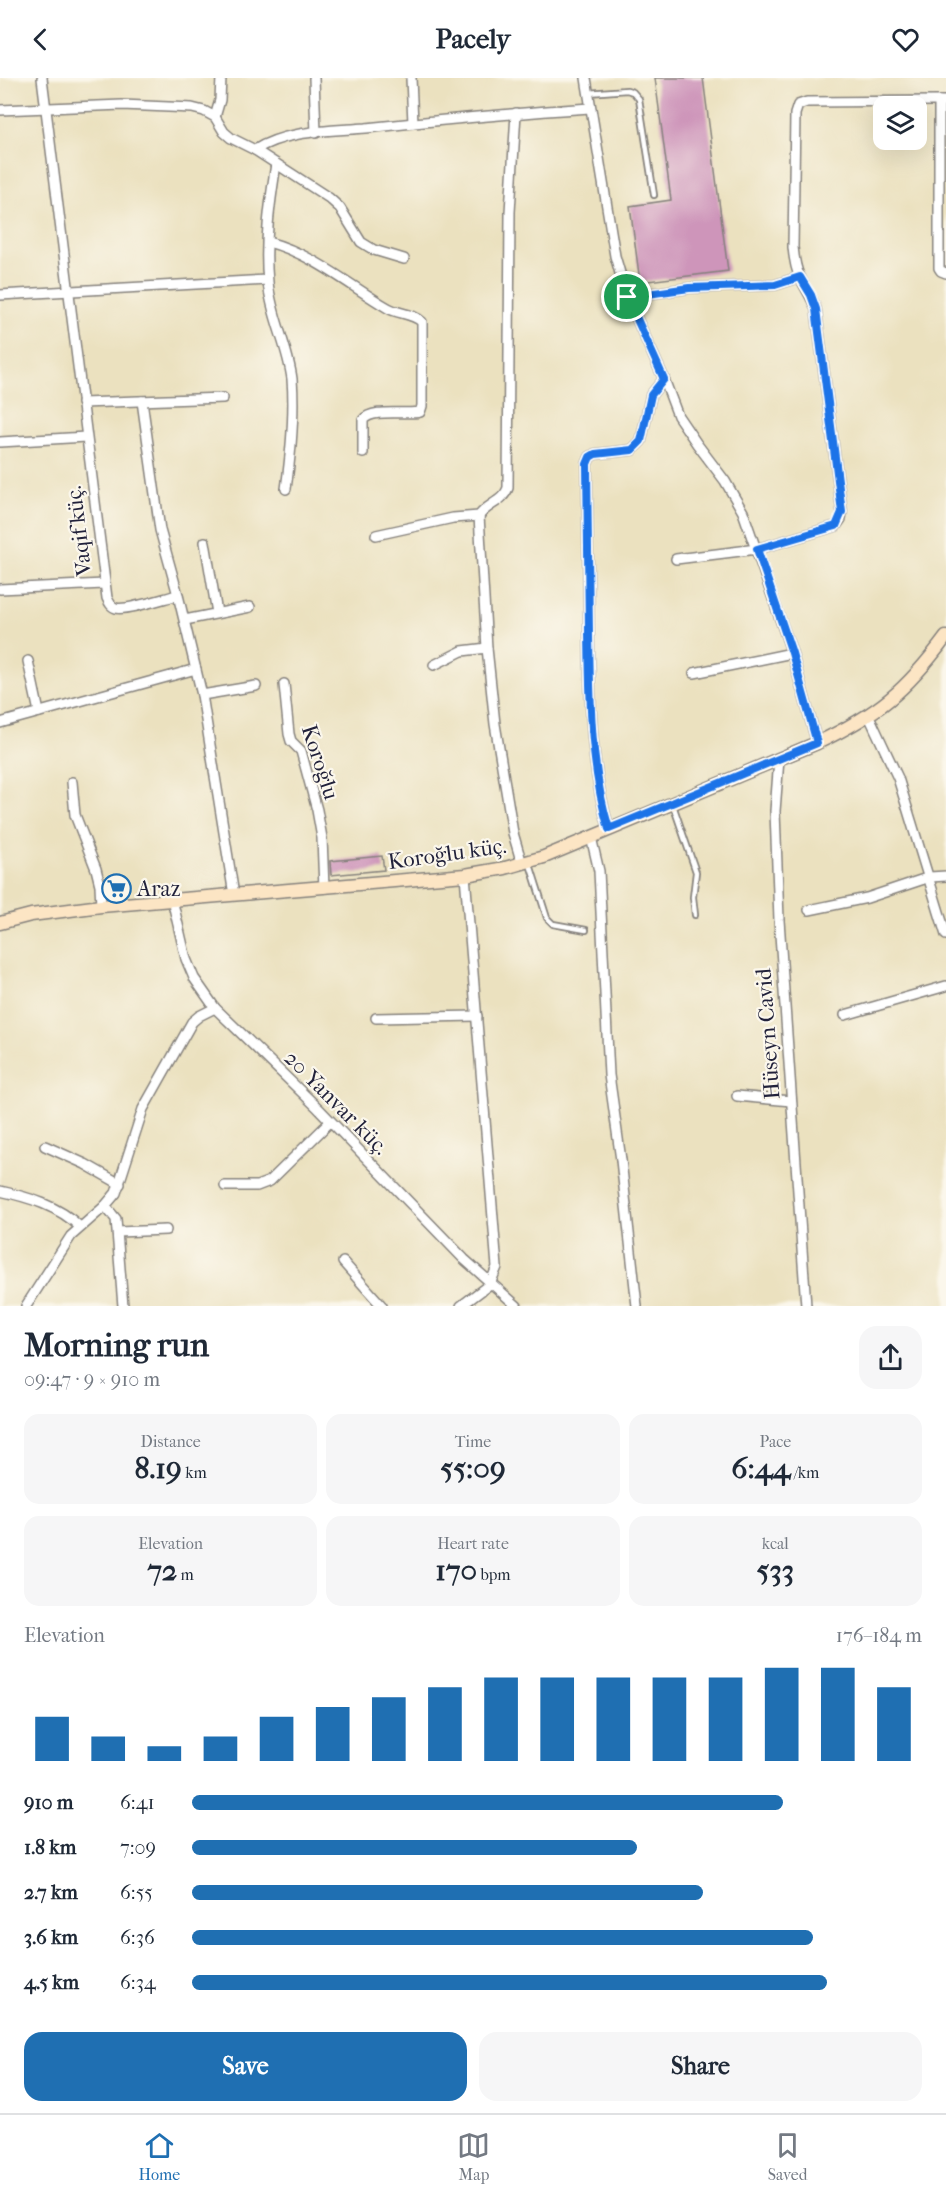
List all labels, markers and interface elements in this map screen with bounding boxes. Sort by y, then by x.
icon: back [24,23,57,56]
text: Pacely [436,23,510,55]
icon: heart [889,23,922,56]
map controls [873,96,927,150]
button: layers [873,96,927,150]
pin [601,271,652,322]
icon: arrive [610,280,643,313]
street label: Vaqif küç. [61,484,98,578]
street label: Koroğlu [296,722,344,804]
street label: Koroğlu küç. [386,833,508,875]
supermarket icon: Araz [100,872,132,904]
place label: Araz [136,876,181,902]
street label: Hüseyn Cavid [750,966,786,1100]
street label: 20 Yanvar küç. [279,1045,394,1160]
text: Morning run [24,1326,209,1365]
button: share [859,1326,922,1389]
text: 09:47 · 9 × 910 m [24,1368,160,1391]
text: Distance [141,1432,201,1451]
text: Time [455,1432,491,1451]
text: Pace [759,1432,791,1451]
text: 8.19 [135,1451,182,1486]
text: 55:09 [440,1451,506,1486]
text: 6:44 [731,1451,790,1486]
text: km [182,1463,207,1482]
text: /km [790,1463,819,1482]
text: Elevation [138,1534,203,1553]
text: Heart rate [437,1534,509,1553]
text: kcal [762,1534,789,1553]
text: 72 [147,1553,177,1588]
text: 170 [435,1553,477,1588]
text: 533 [757,1553,794,1588]
text: m [177,1565,194,1584]
text: bpm [477,1565,511,1584]
text: Elevation [24,1624,105,1647]
text: 176–184 m [836,1624,922,1647]
text: 910 m [24,1791,73,1814]
text: 6:41 [120,1791,155,1814]
text: 1.8 km [24,1836,76,1859]
text: 7:09 [120,1836,156,1859]
text: 2.7 km [24,1881,78,1904]
text: 6:55 [120,1881,153,1904]
text: 3.6 km [24,1926,78,1949]
text: 6:36 [120,1926,155,1949]
text: 4.5 km [24,1971,79,1994]
text: 6:34 [120,1971,156,1994]
button: Save [24,2032,467,2101]
button: Share [479,2032,922,2101]
tab: Home [139,2129,180,2184]
tab: Map [457,2129,490,2184]
tab: Saved [768,2129,807,2184]

